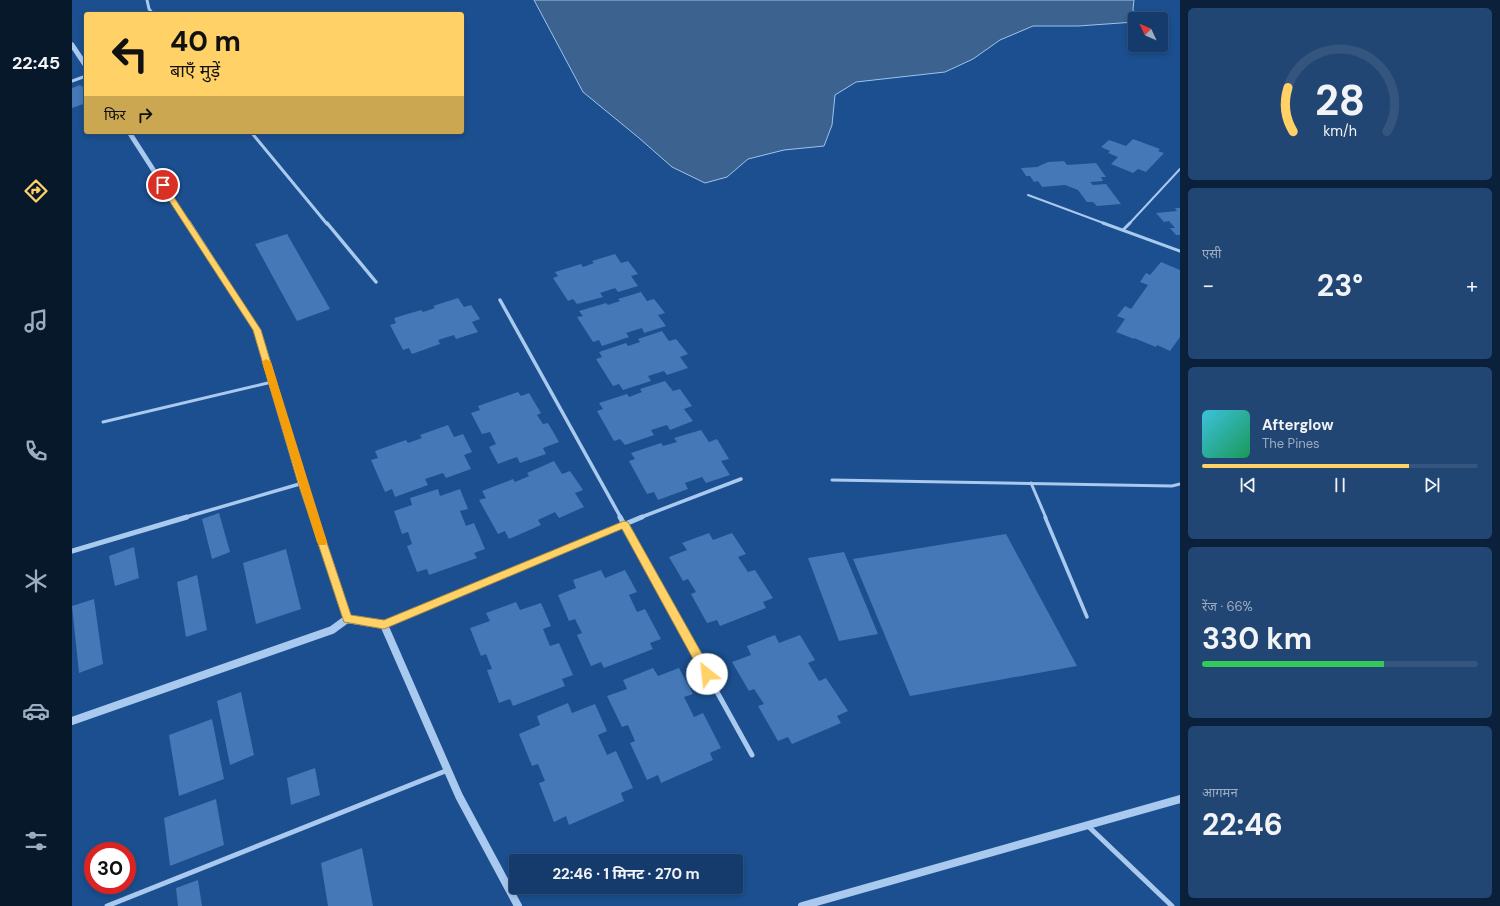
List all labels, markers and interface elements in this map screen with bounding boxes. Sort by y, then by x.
north arrow [1128,12,1168,52]
map controls [1128,12,1168,52]
text: 40 m [170,23,241,60]
icon: left [104,28,156,80]
text: 22:45 [12,51,60,75]
text: बाएँ मुड़ें [170,59,220,83]
text: 28 [1315,74,1365,128]
icon: right [134,104,156,126]
text: फिर [104,105,126,125]
text: km/h [1323,121,1357,139]
pin [146,168,180,202]
icon: arrive [152,174,174,196]
icon: directions [22,177,50,205]
text: एसी [1202,245,1221,262]
text: 23° [1317,266,1363,305]
text: − [1202,271,1214,300]
text: + [1466,271,1478,300]
icon: music [22,307,50,335]
text: Afterglow [1262,415,1334,435]
text: The Pines [1262,435,1320,452]
icon: phone [22,437,50,465]
icon: previous [1237,474,1259,496]
icon: pause [1329,474,1351,496]
icon: next [1421,474,1443,496]
icon: climate [22,567,50,595]
text: रेंज · 66% [1202,598,1253,615]
text: 330 km [1202,619,1312,658]
position arrow [686,653,728,695]
icon: car [22,697,50,725]
text: आगमन [1202,784,1238,801]
text: 22:46 [1202,805,1283,844]
icon: filters [22,827,50,855]
speed limit sign: 30 [84,842,136,894]
text: 22:46 · 1 मिनट · 270 m [552,864,700,884]

